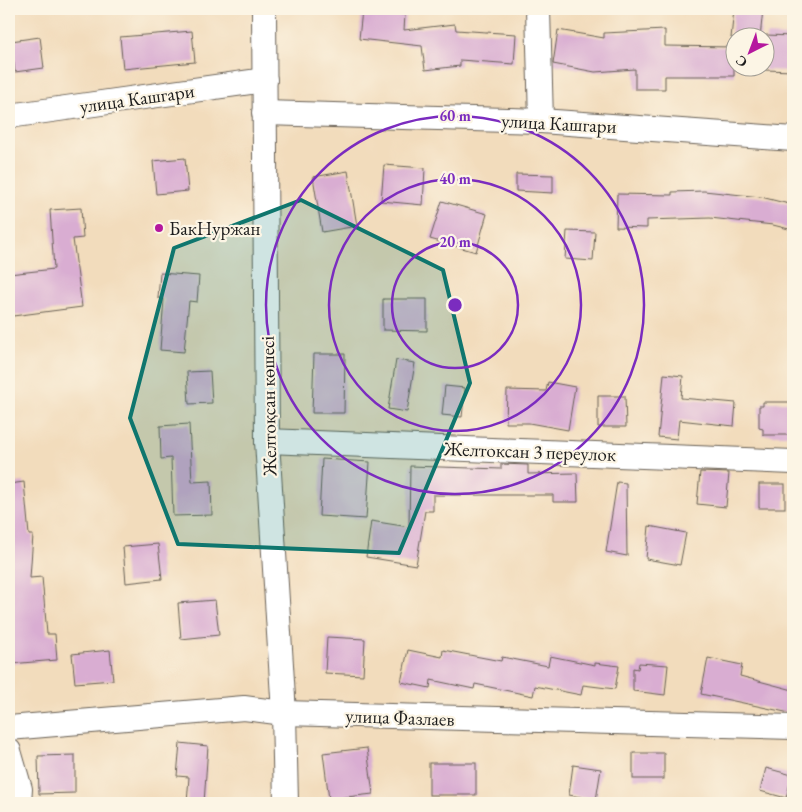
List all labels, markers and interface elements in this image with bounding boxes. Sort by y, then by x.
north arrow [724,28,774,78]
text: С [732,52,751,72]
street label: улица Кашгари [78,78,196,119]
text: 60 m [439,106,471,125]
street label: улица Кашгари [501,108,617,139]
text: 40 m [439,169,471,188]
place label: БакНуржан [169,216,261,241]
marker: БакНуржан [153,222,165,234]
text: 20 m [439,232,471,251]
centre of rings [446,296,464,314]
street label: Желтоқсан көшесі [255,335,282,477]
street label: Желтоксан 3 переулок [443,436,616,467]
street label: улица Фазлаев [345,703,455,732]

